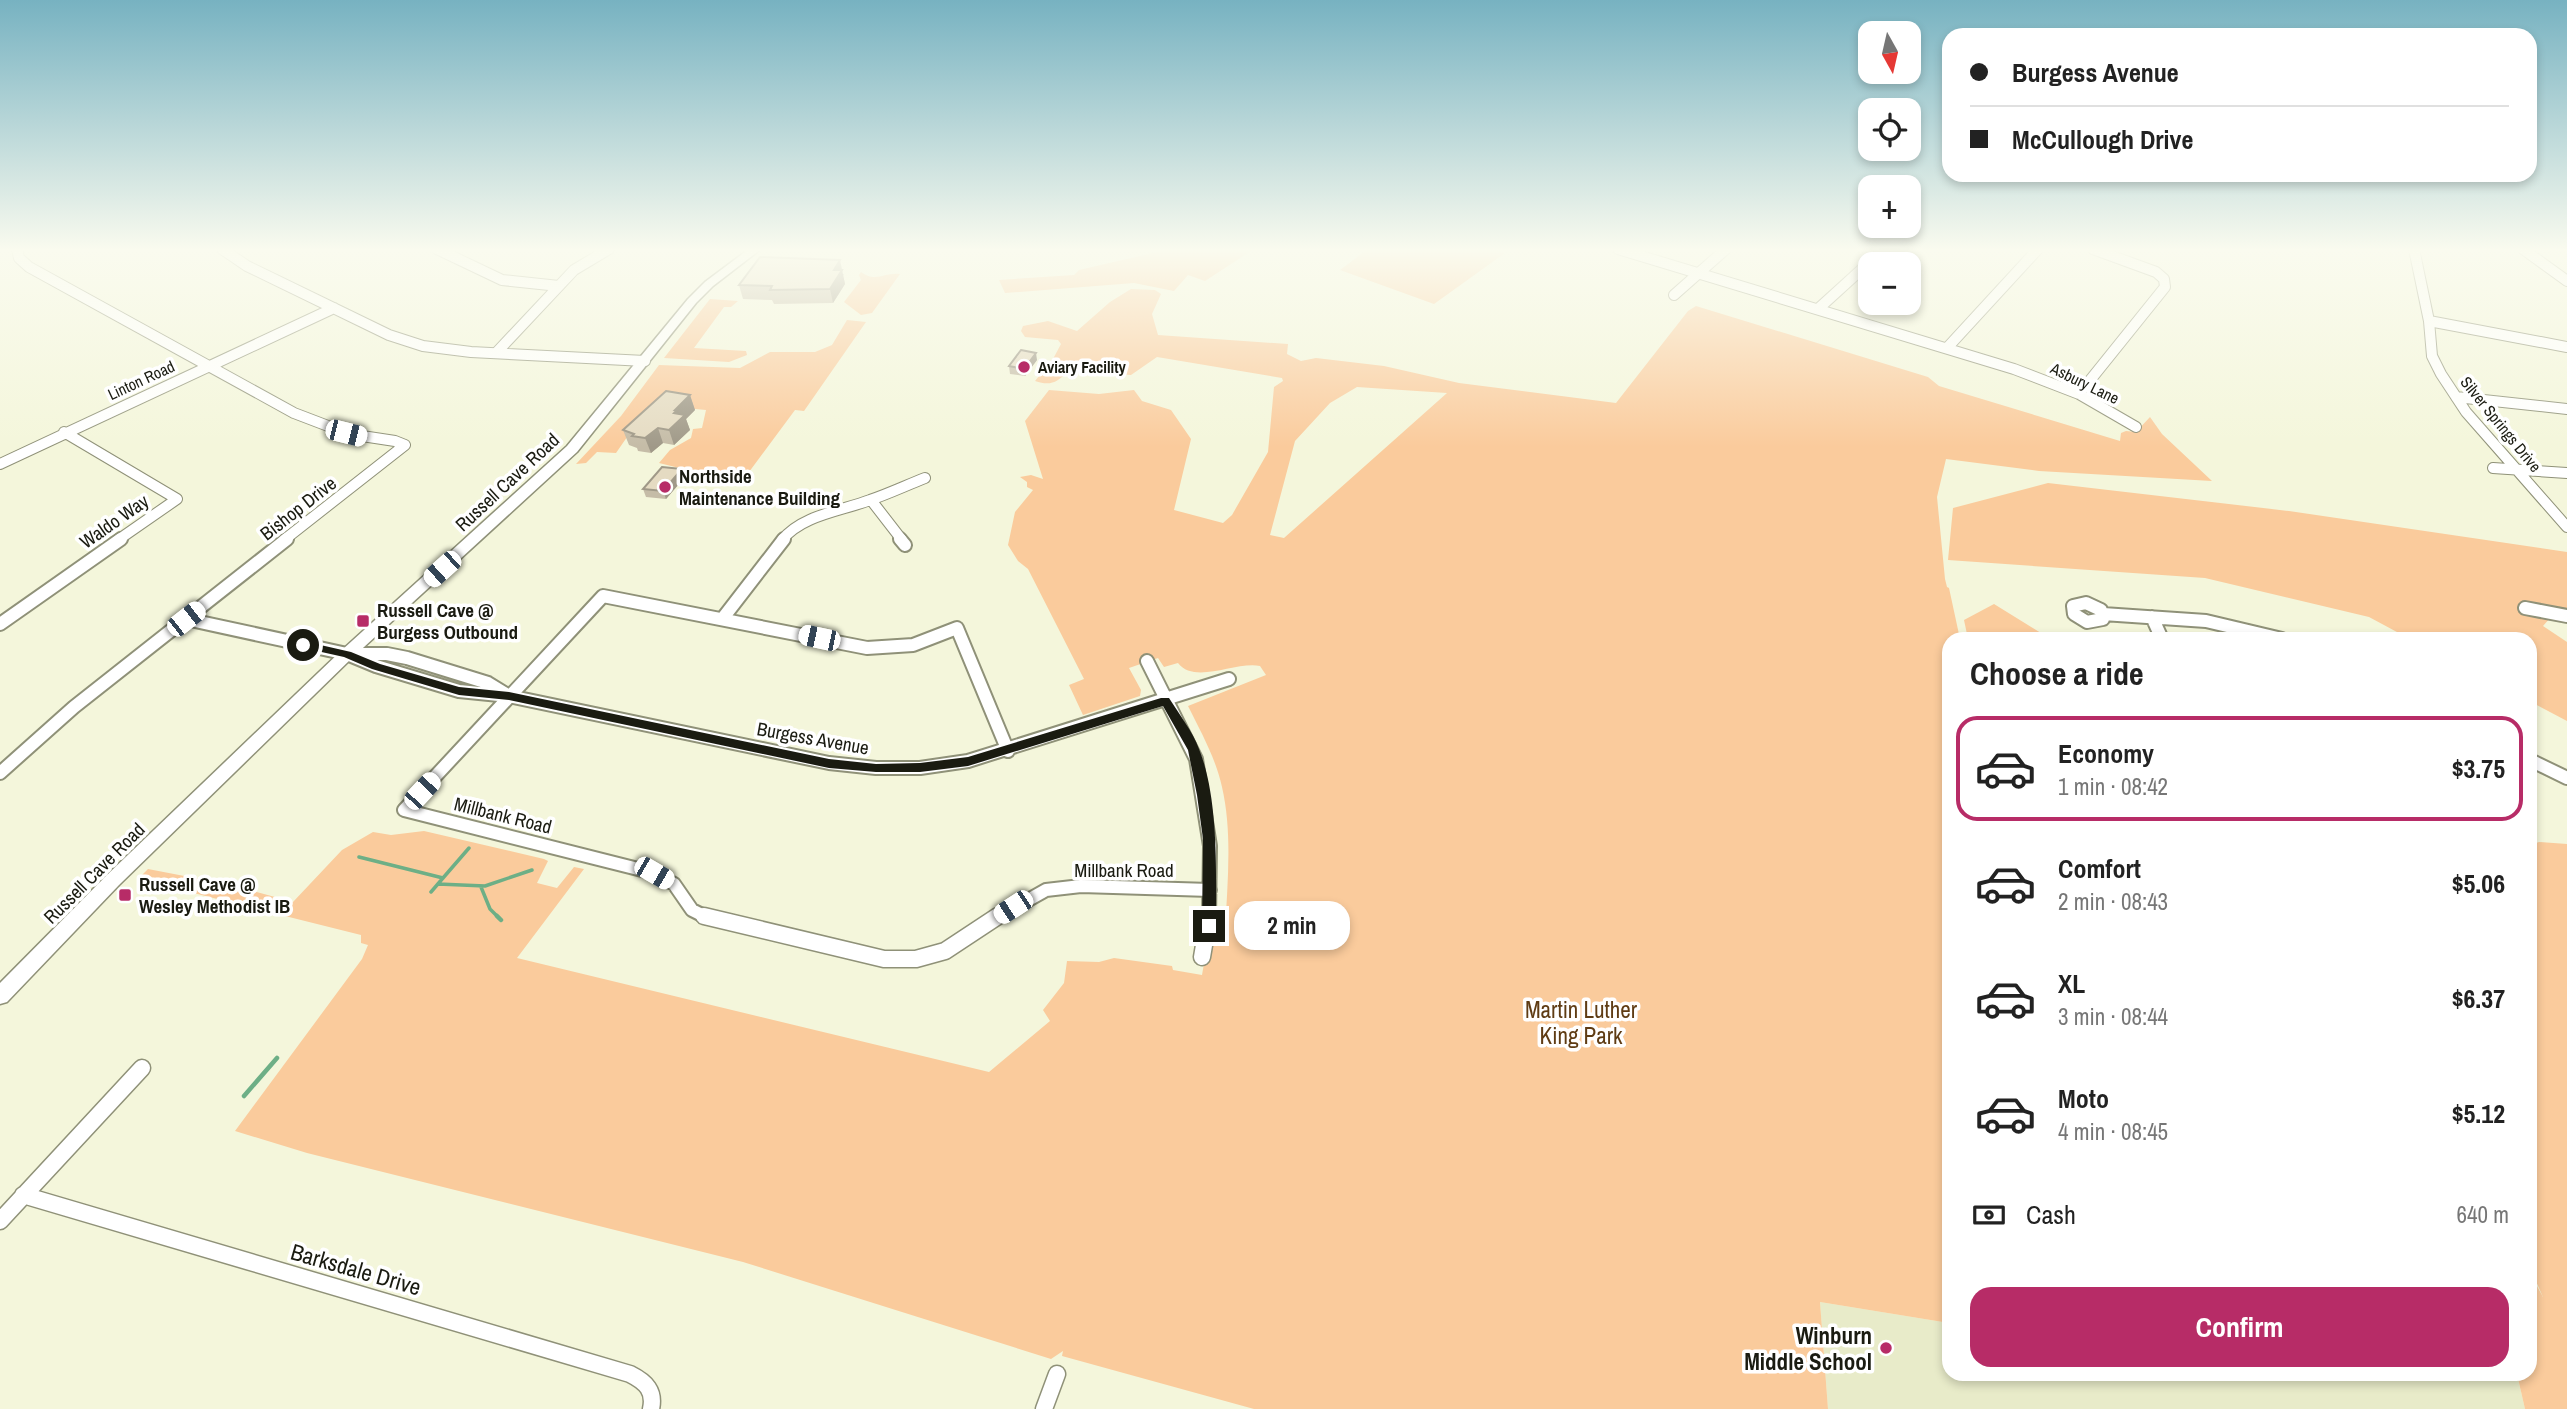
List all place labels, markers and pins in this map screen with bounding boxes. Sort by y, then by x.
place label: Aviary Facility [1038,356,1127,378]
marker: Aviary Facility [1016,359,1032,375]
place label: Northside Maintenance Building [679,463,841,511]
marker: Northside Maintenance Building [657,479,673,495]
place label: Russell Cave @ Burgess Outbound [377,597,518,645]
marker: Russell Cave @ Burgess Outbound [355,613,371,629]
place label: Russell Cave @ Wesley Methodist IB [139,871,290,919]
marker: Russell Cave @ Wesley Methodist IB [117,887,133,903]
place label: Winburn Middle School [1744,1320,1872,1377]
marker: Winburn Middle School [1878,1340,1894,1356]

